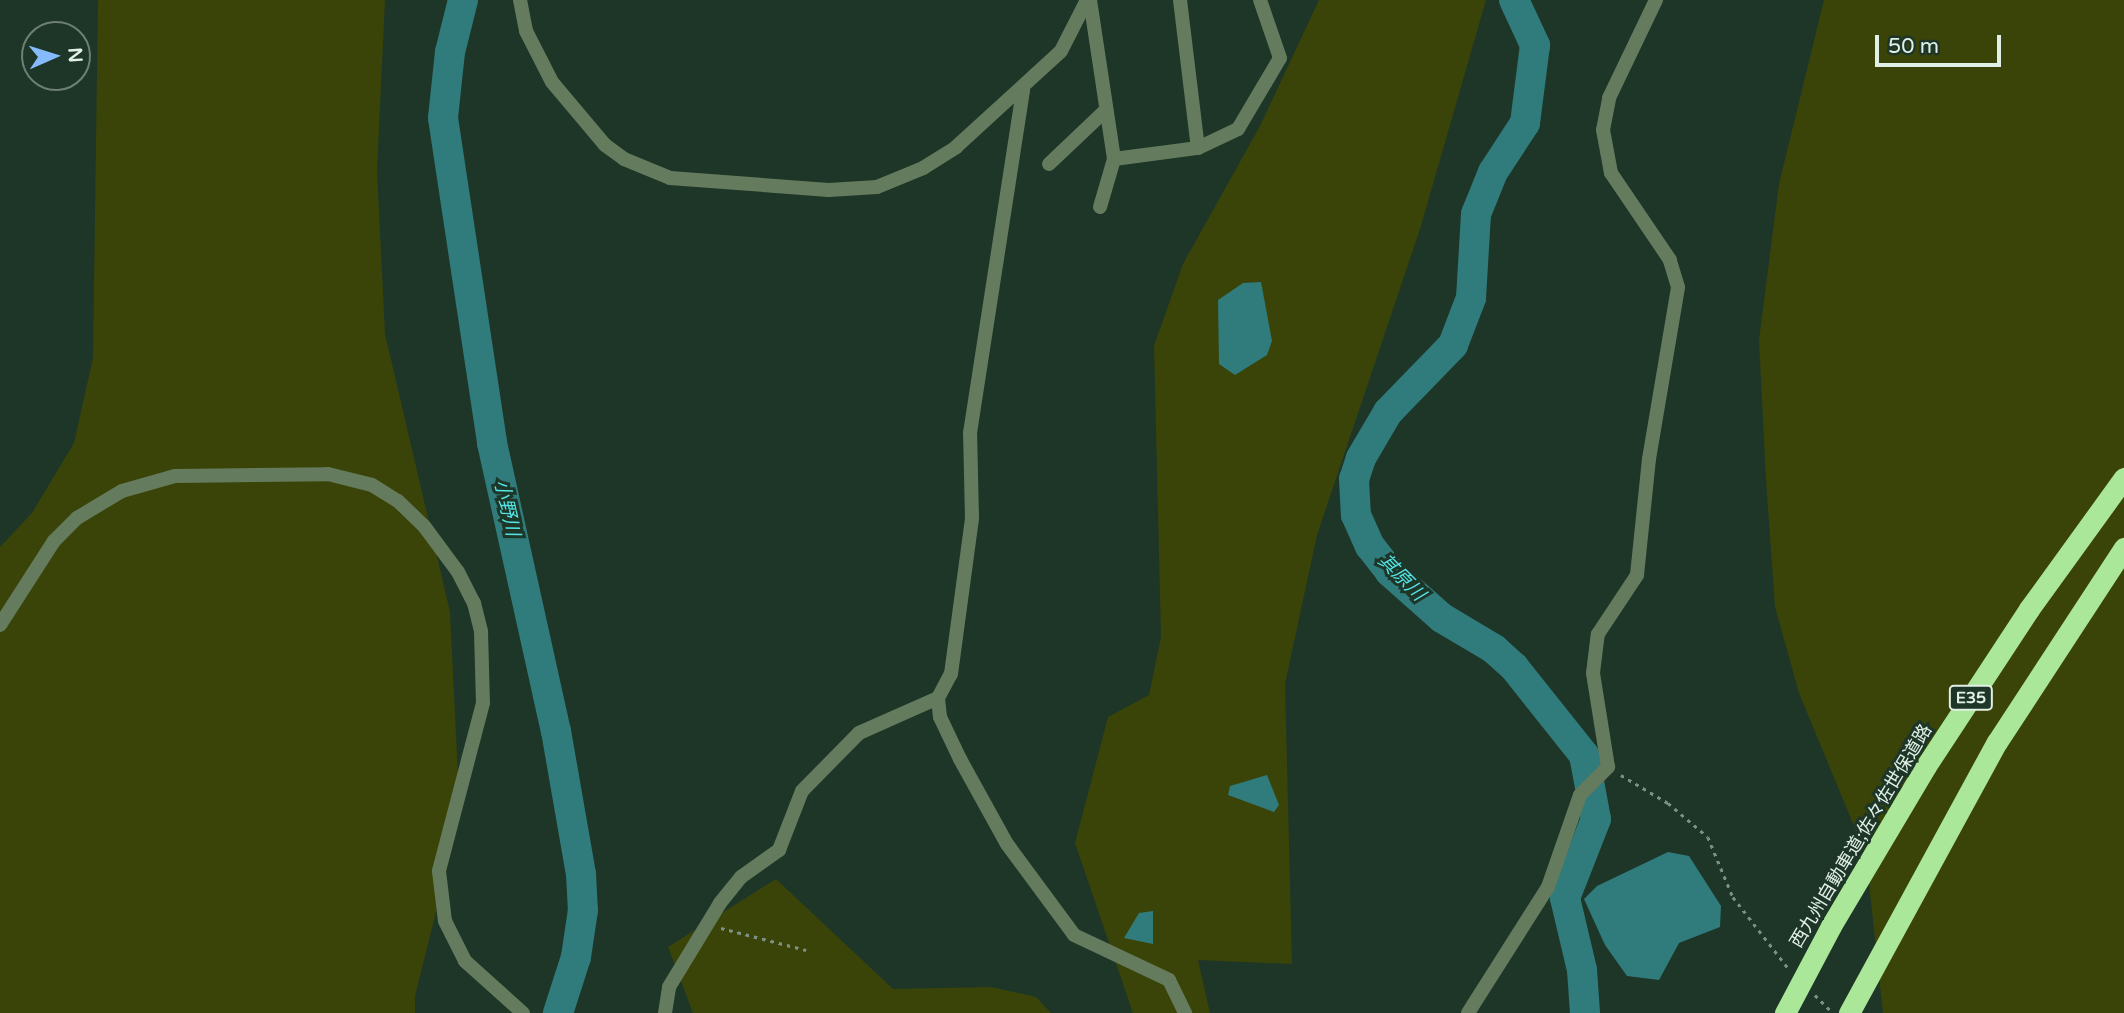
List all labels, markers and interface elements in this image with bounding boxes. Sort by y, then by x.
north arrow [21,21,91,91]
scale bar [1879,21,2005,65]
text: 50 m [1888,34,1939,59]
text: N [64,47,86,63]
water label: 小野川 [488,478,524,538]
water label: 其原川 [1373,550,1429,606]
road number: E35 [1948,685,1994,710]
street label: 西九州自動車道;佐々佐世保道路 [1786,720,1936,952]

